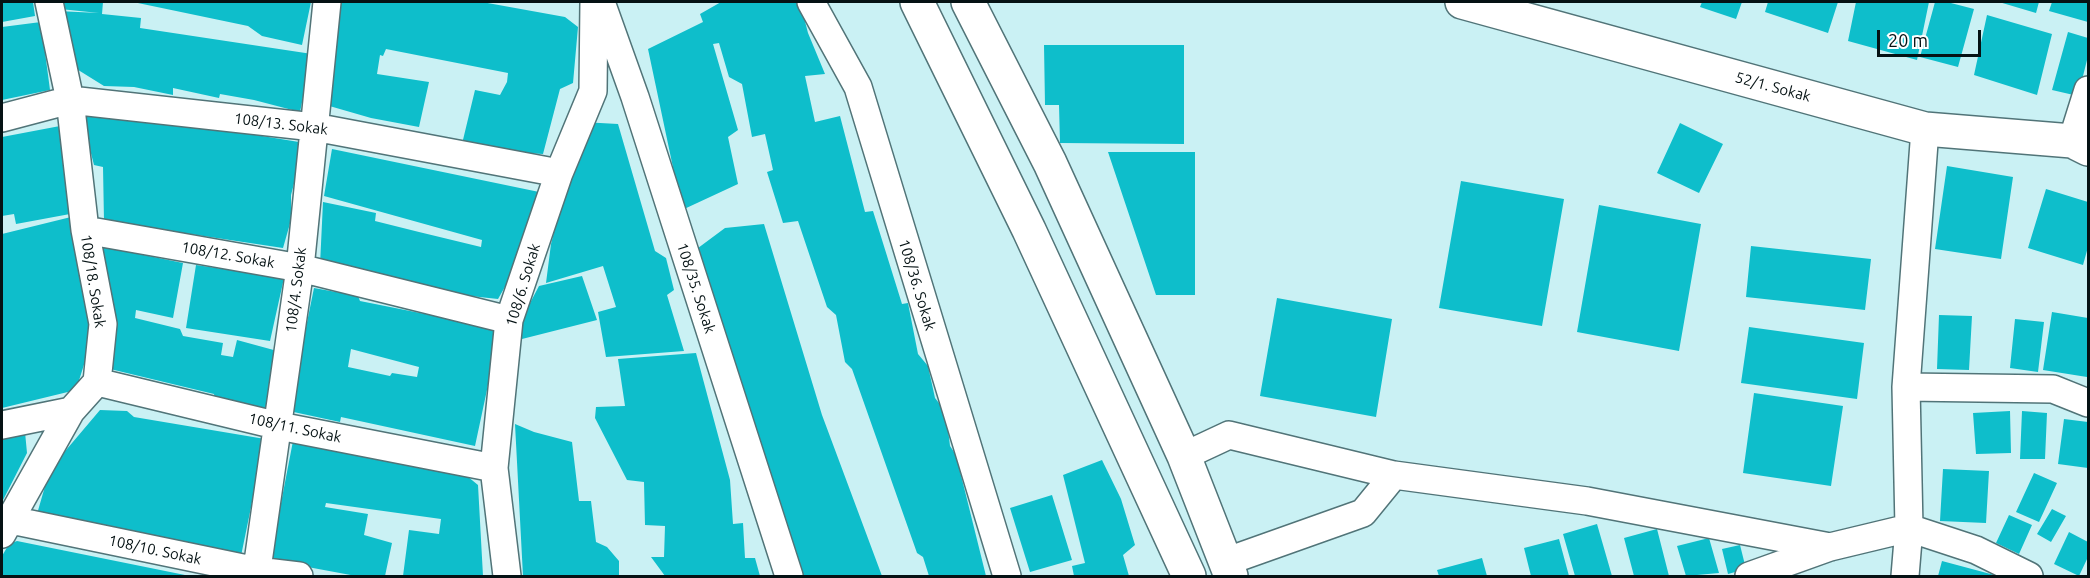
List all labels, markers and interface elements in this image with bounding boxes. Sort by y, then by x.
scale bar [1880,18,1984,56]
text: 20 m [1888,30,1928,50]
street label: 52/1. Sokak [1733,68,1813,106]
street label: 108/13. Sokak [233,109,329,139]
street label: 108/18. Sokak [77,233,109,329]
street label: 108/36. Sokak [895,237,939,333]
street label: 108/12. Sokak [180,238,276,272]
street label: 108/35. Sokak [673,240,719,336]
street label: 108/6. Sokak [502,241,544,329]
street label: 108/4. Sokak [282,246,310,334]
street label: 108/11. Sokak [247,409,343,447]
street label: 108/10. Sokak [107,531,203,569]

